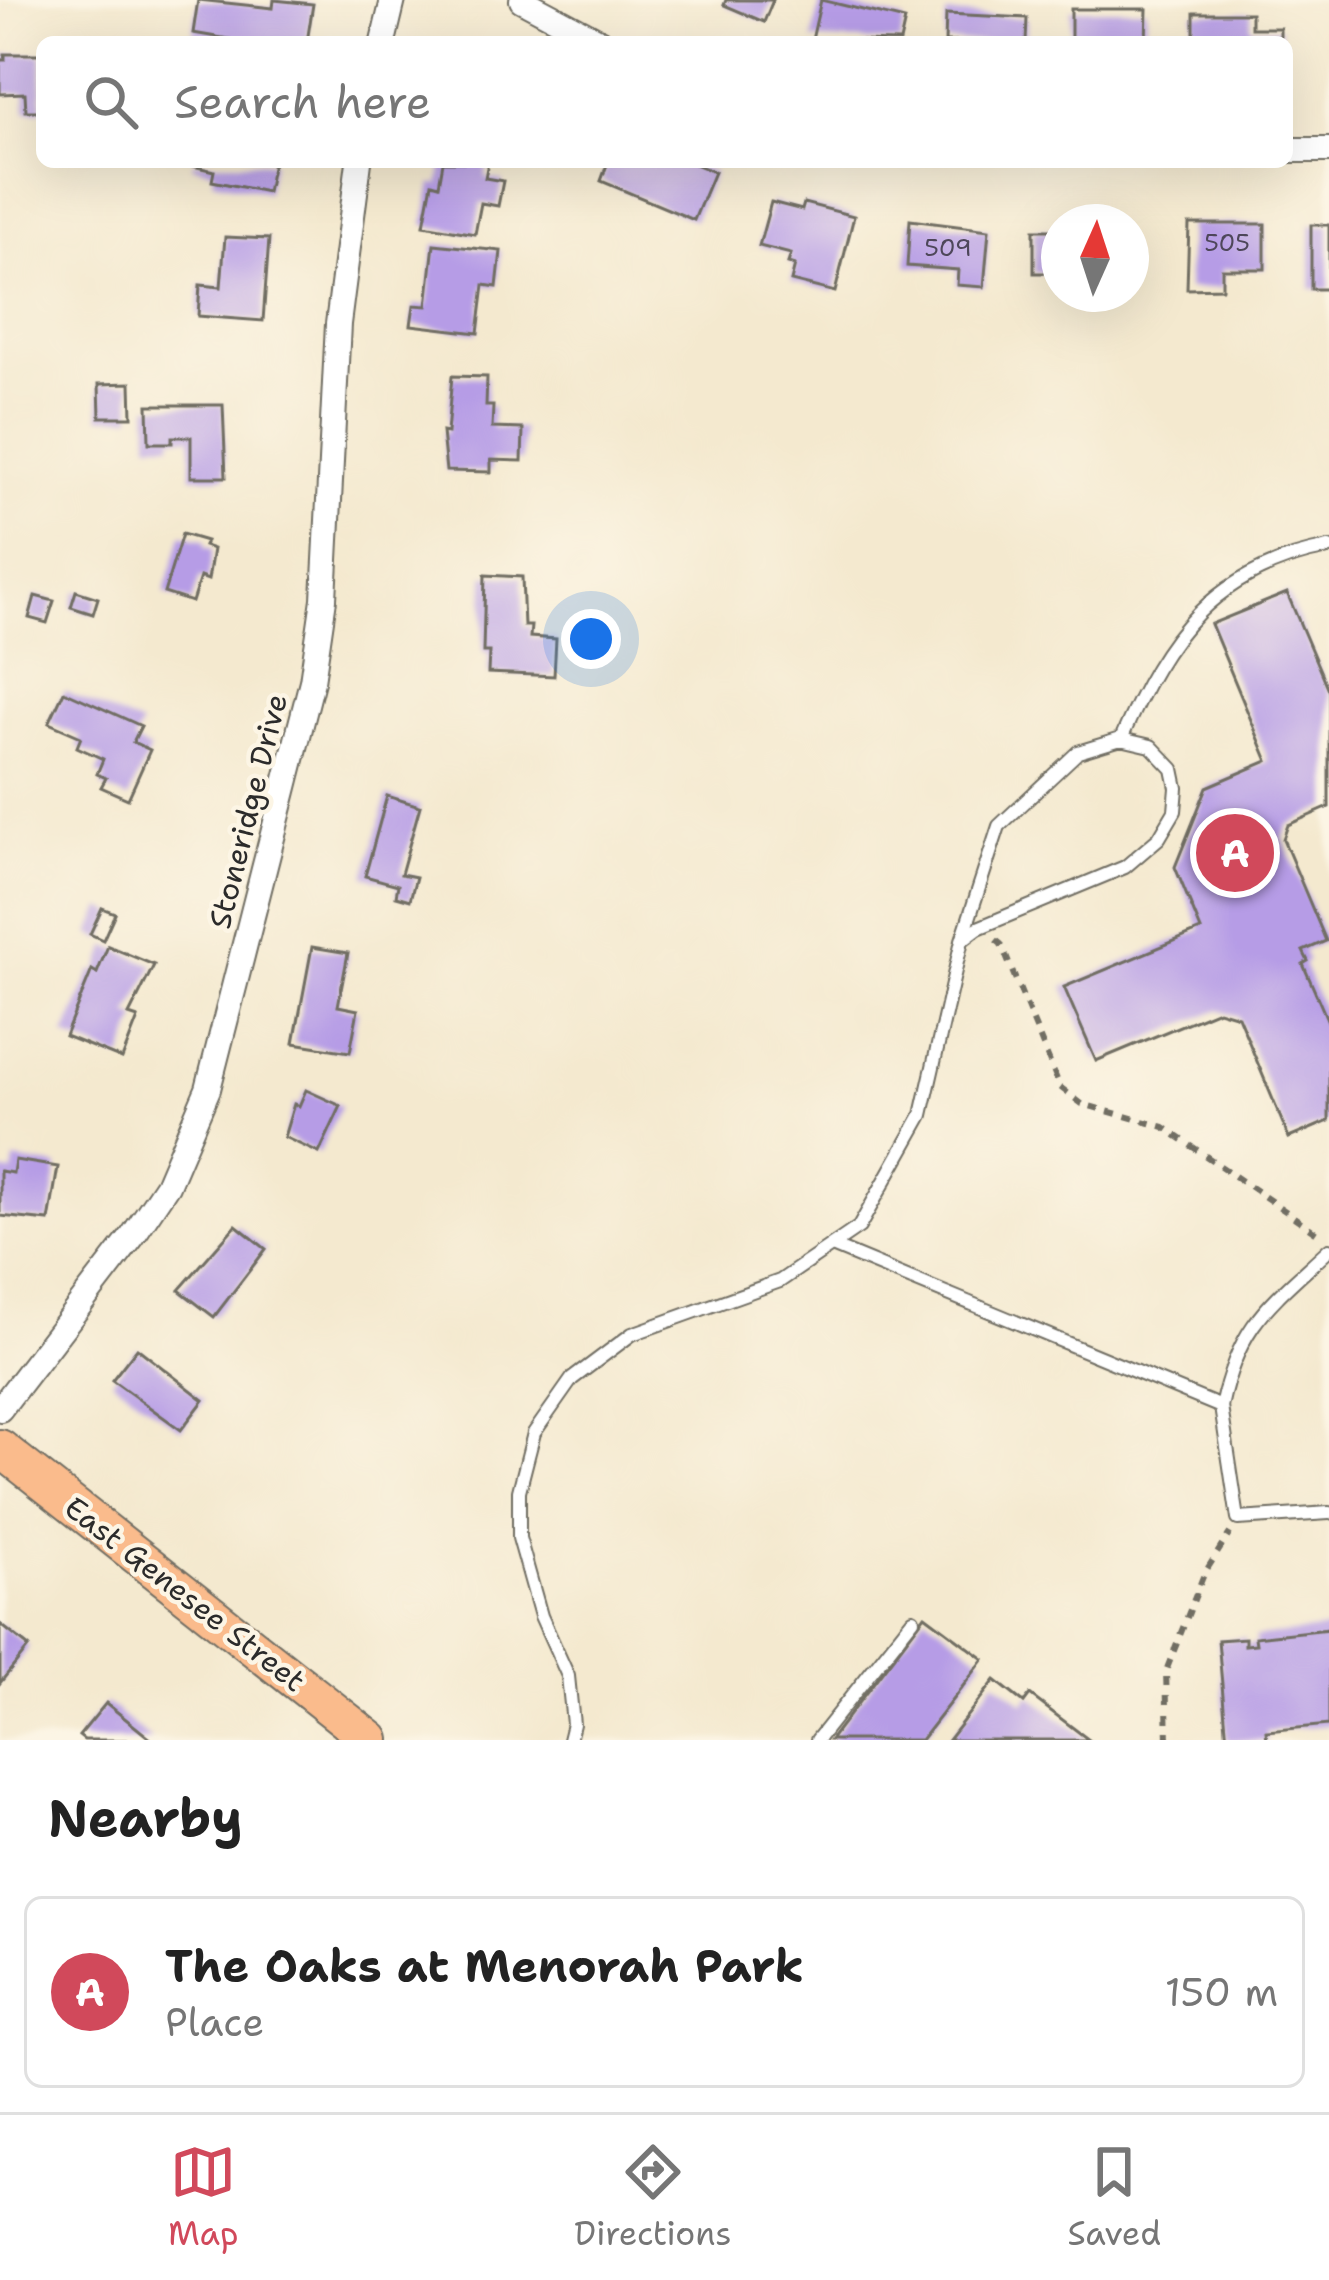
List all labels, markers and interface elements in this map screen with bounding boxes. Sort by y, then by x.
search box [36,36,1293,168]
icon: search [78,69,144,135]
text: Search here [174,72,431,132]
north arrow [1041,204,1149,312]
house number: 505 [1204,227,1250,259]
house number: 509 [924,232,972,264]
your location [561,609,621,669]
street label: Stoneridge Drive [199,689,297,933]
pin: A [1196,808,1274,898]
street label: East Genesee Street [56,1487,314,1701]
text: Nearby [48,1784,243,1852]
text: The Oaks at Menorah Park [165,1936,804,1996]
text: A [75,1966,105,2018]
text: 150 m [1165,1966,1278,2018]
text: Place [165,1996,264,2048]
tab: Map [168,2139,239,2256]
tab: Directions [574,2139,732,2256]
tab: Saved [1067,2139,1161,2256]

